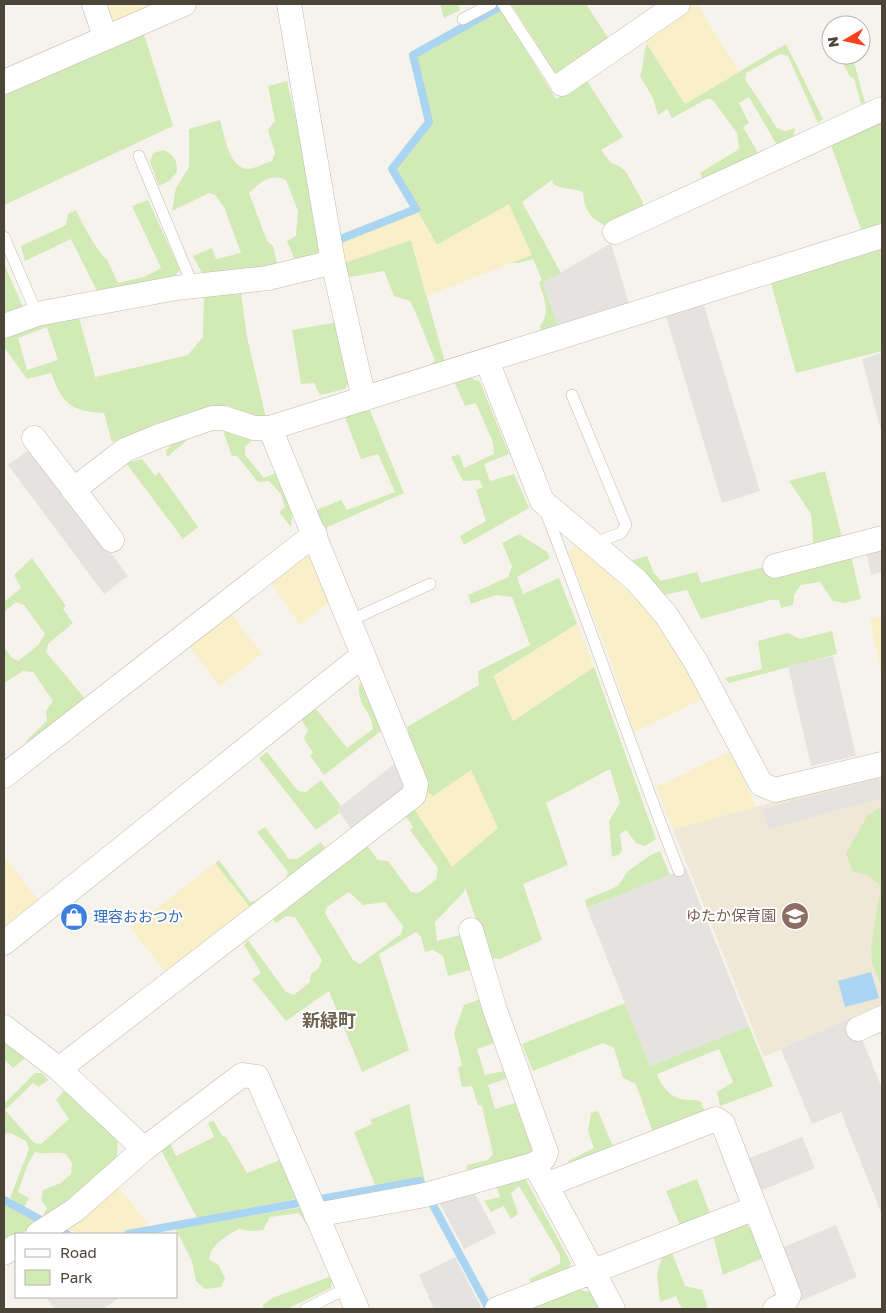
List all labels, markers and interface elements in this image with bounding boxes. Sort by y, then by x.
north arrow [821,15,871,65]
text: N [823,36,842,49]
school or university icon: ゆたか保育園 [780,901,810,931]
shop icon: 理容おおつか [59,902,89,932]
place label: ゆたか保育園 [686,906,776,924]
place label: 理容おおつか [93,907,183,925]
district label: 新緑町 [302,1009,356,1031]
legend [15,1233,178,1298]
text: Road [60,1243,97,1261]
text: Park [60,1268,93,1286]

